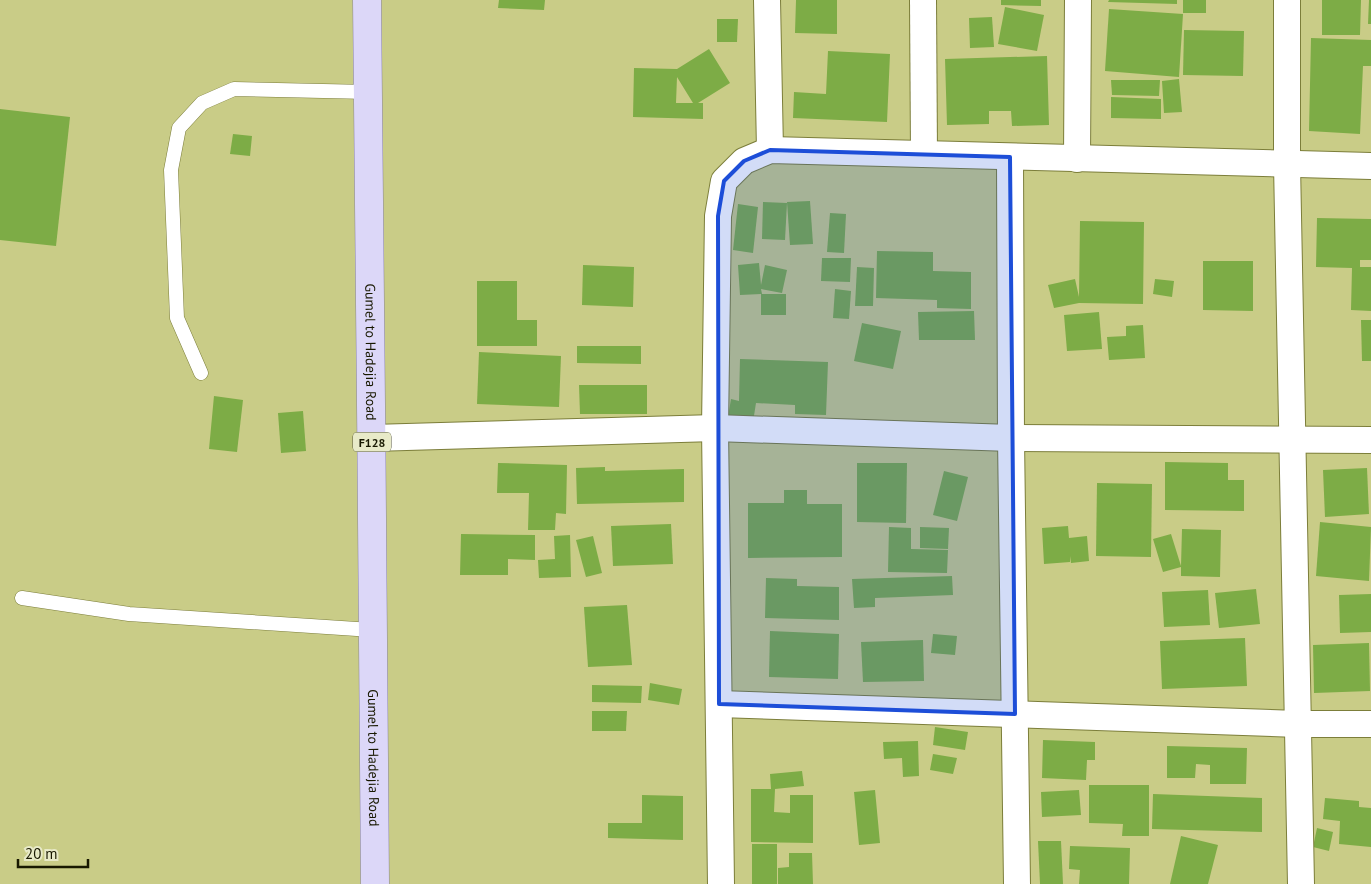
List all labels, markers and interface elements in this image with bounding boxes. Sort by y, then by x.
street label: Gumel to Hadejia Road [361,283,380,421]
road number: F128 [353,432,391,452]
street label: Gumel to Hadejia Road [364,689,383,827]
scale bar [18,836,88,868]
text: 20 m [25,844,58,863]

